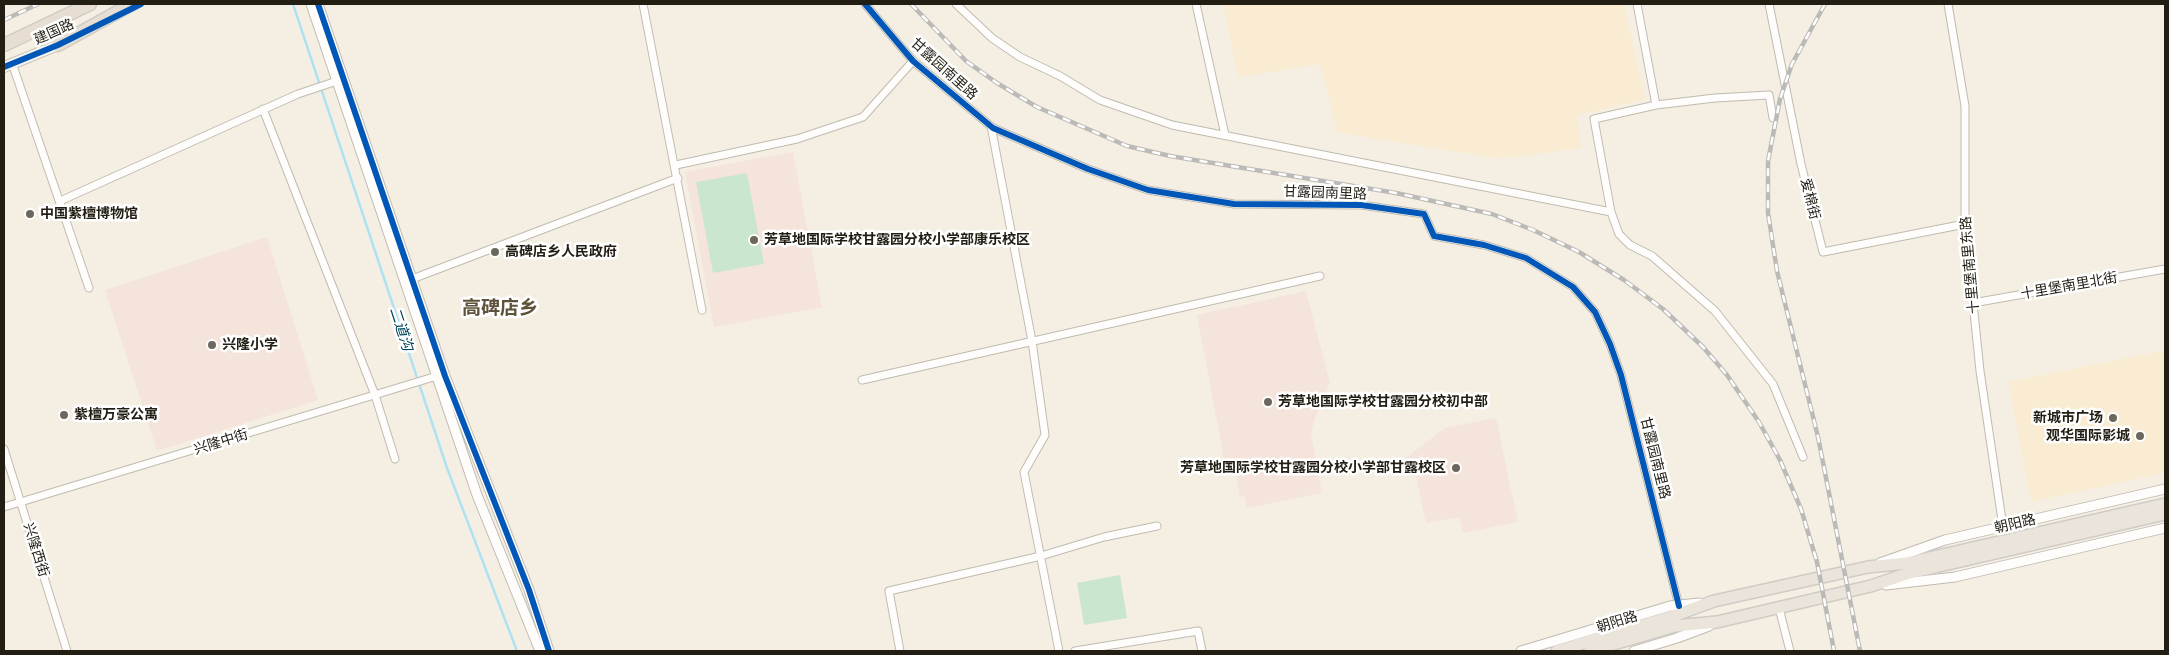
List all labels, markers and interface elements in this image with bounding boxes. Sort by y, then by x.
street label: 建国路 [31,16,77,48]
street label: 甘露园南里路 [907,35,981,103]
street label: 爱棉街 [1797,177,1823,221]
street label: 甘露园南里路 [1283,183,1367,203]
place label: 中国紫檀博物馆 [40,206,138,222]
marker: 中国紫檀博物馆 [24,208,36,220]
street label: 十里堡南里东路 [1957,215,1983,315]
place label: 芳草地国际学校甘露园分校小学部康乐校区 [764,232,1030,248]
marker: 芳草地国际学校甘露园分校小学部康乐校区 [748,234,760,246]
place label: 高碑店乡人民政府 [505,244,617,260]
marker: 高碑店乡人民政府 [489,246,501,258]
street label: 十里堡南里北街 [2019,269,2119,303]
district label: 高碑店乡 [462,297,538,319]
water label: 二道沟 [385,305,417,353]
place label: 兴隆小学 [222,337,278,353]
marker: 兴隆小学 [206,339,218,351]
place label: 芳草地国际学校甘露园分校初中部 [1278,394,1488,410]
marker: 芳草地国际学校甘露园分校初中部 [1262,396,1274,408]
place label: 紫檀万豪公寓 [74,407,158,423]
marker: 紫檀万豪公寓 [58,409,70,421]
place label: 新城市广场 [2033,410,2103,426]
marker: 新城市广场 [2107,412,2119,424]
street label: 甘露园南里路 [1637,415,1673,501]
street label: 兴隆中街 [192,426,250,458]
place label: 观华国际影城 [2046,428,2130,444]
marker: 观华国际影城 [2134,430,2146,442]
place label: 芳草地国际学校甘露园分校小学部甘露校区 [1180,460,1446,476]
marker: 芳草地国际学校甘露园分校小学部甘露校区 [1450,462,1462,474]
street label: 朝阳路 [1993,511,2037,537]
street label: 兴隆西街 [20,521,52,579]
street label: 朝阳路 [1594,608,1640,636]

